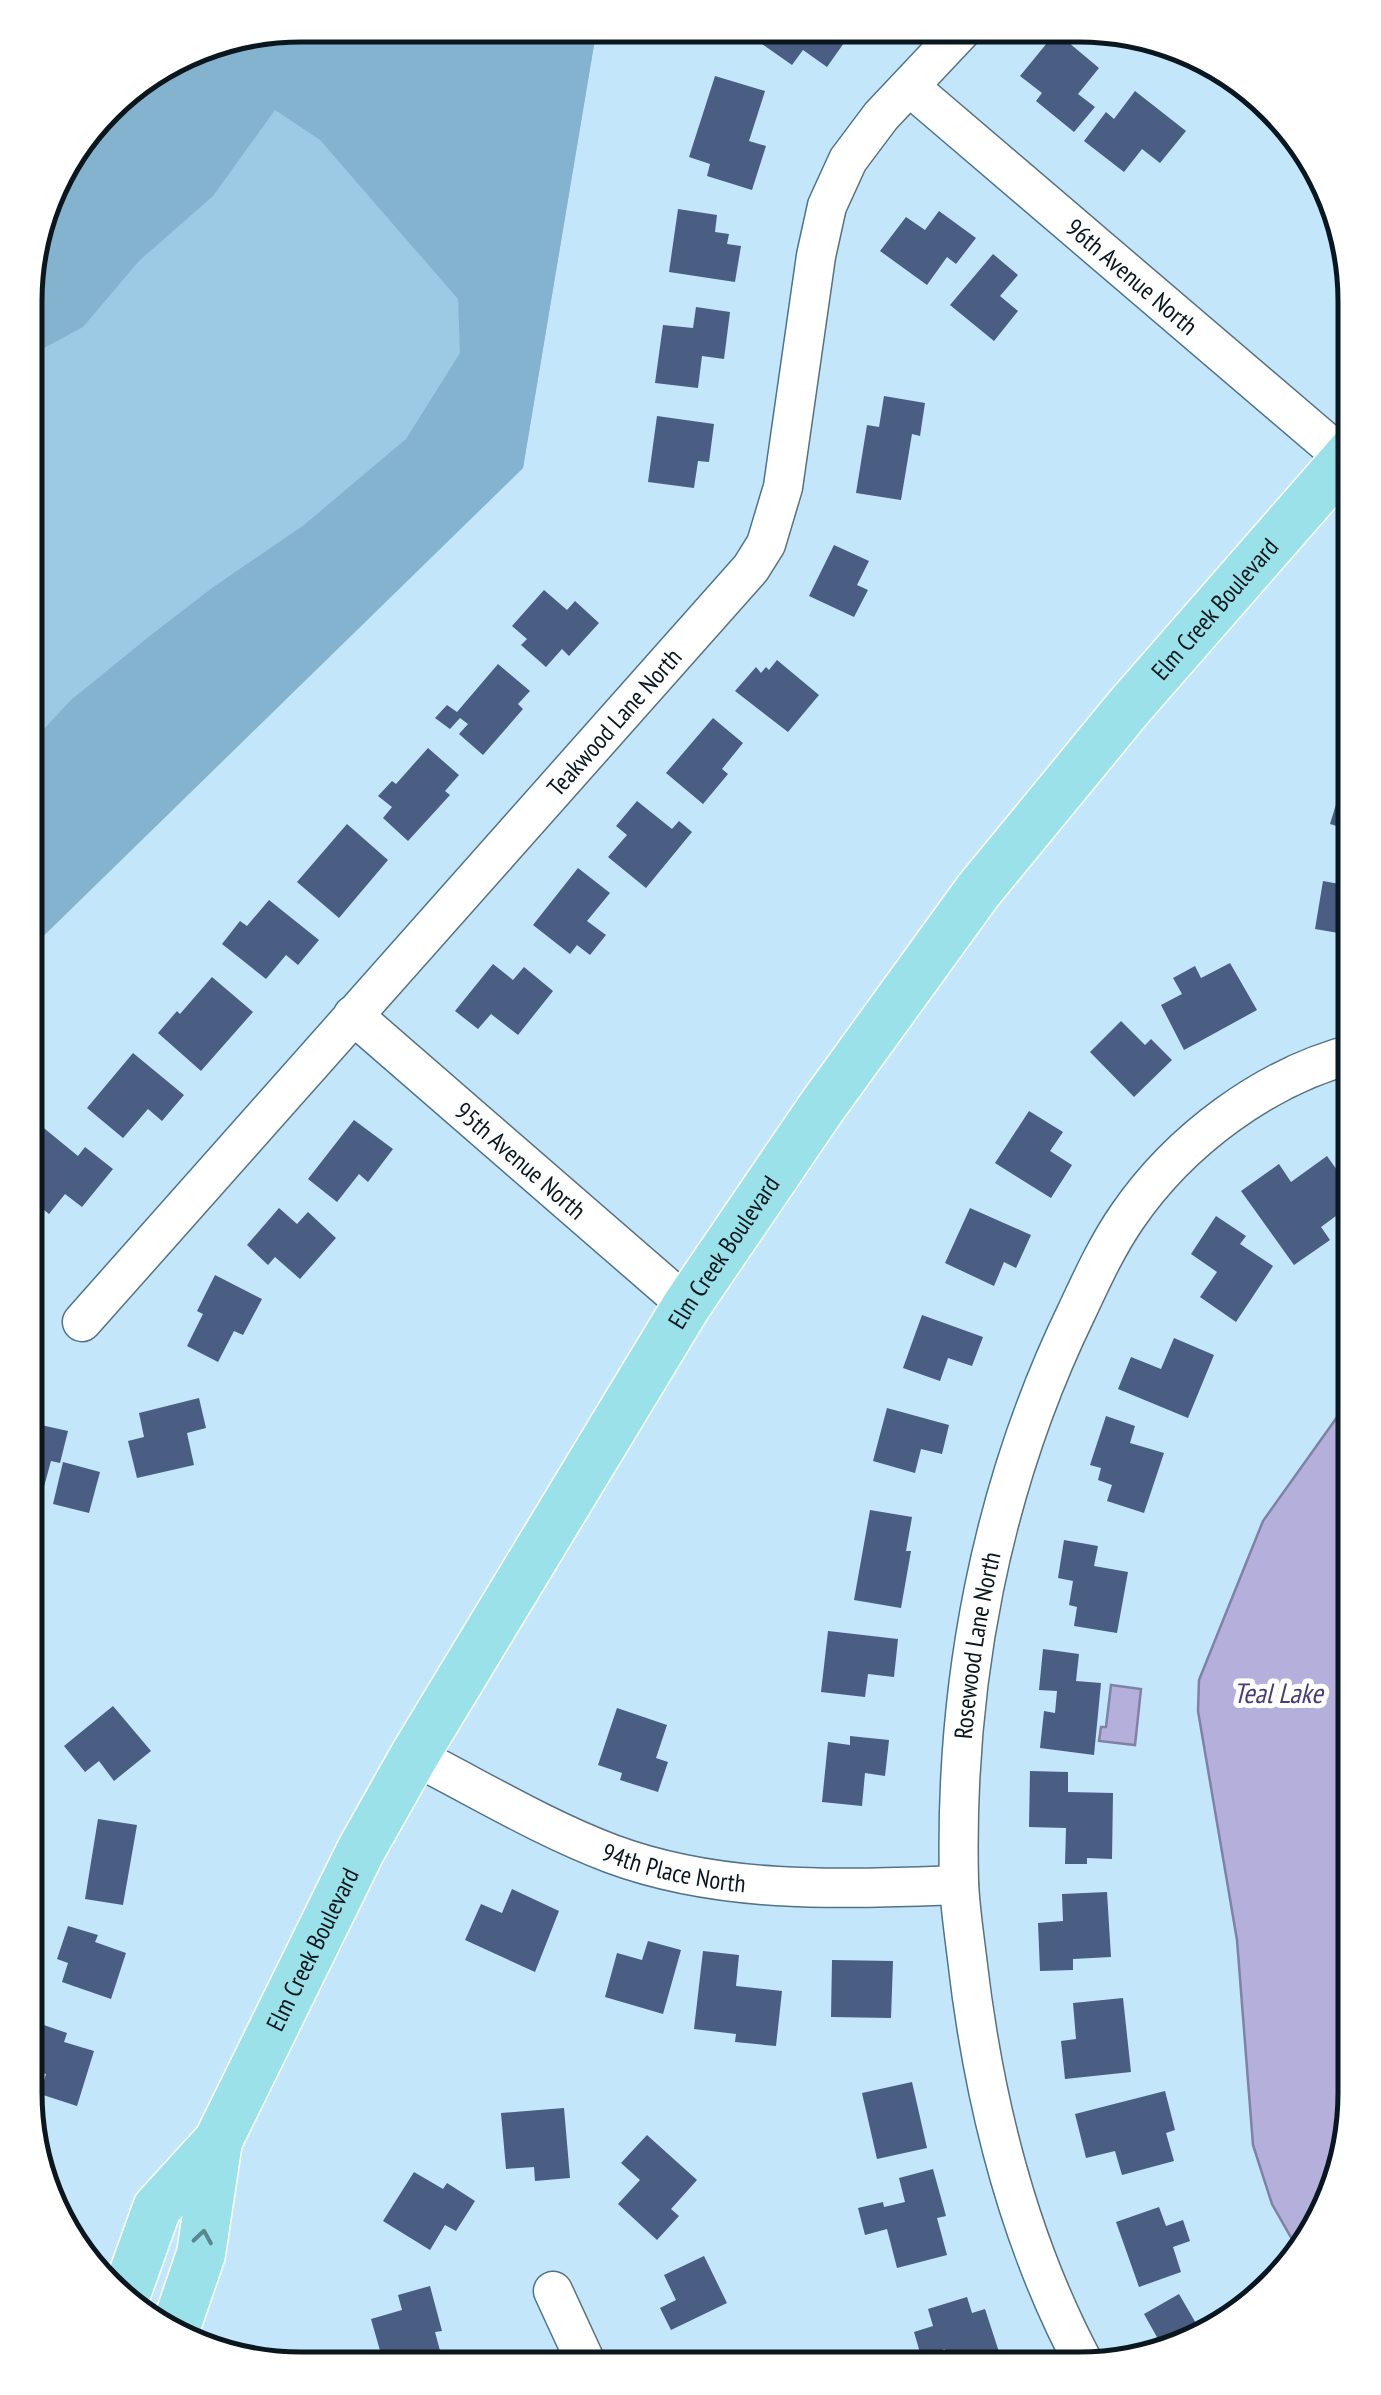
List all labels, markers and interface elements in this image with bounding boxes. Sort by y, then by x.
street label: 96th Avenue North [1060,211,1204,342]
street label: Elm Creek Boulevard [1144,531,1285,686]
street label: Teakwood Lane North [540,641,688,803]
street label: 95th Avenue North [448,1095,593,1226]
street label: Elm Creek Boulevard [661,1169,786,1334]
street label: Rosewood Lane North [947,1549,1007,1740]
water label: Teal Lake [1233,1674,1325,1711]
street label: 94th Place North [598,1836,747,1899]
street label: Elm Creek Boulevard [259,1862,366,2036]
one-way arrow [192,2229,213,2245]

